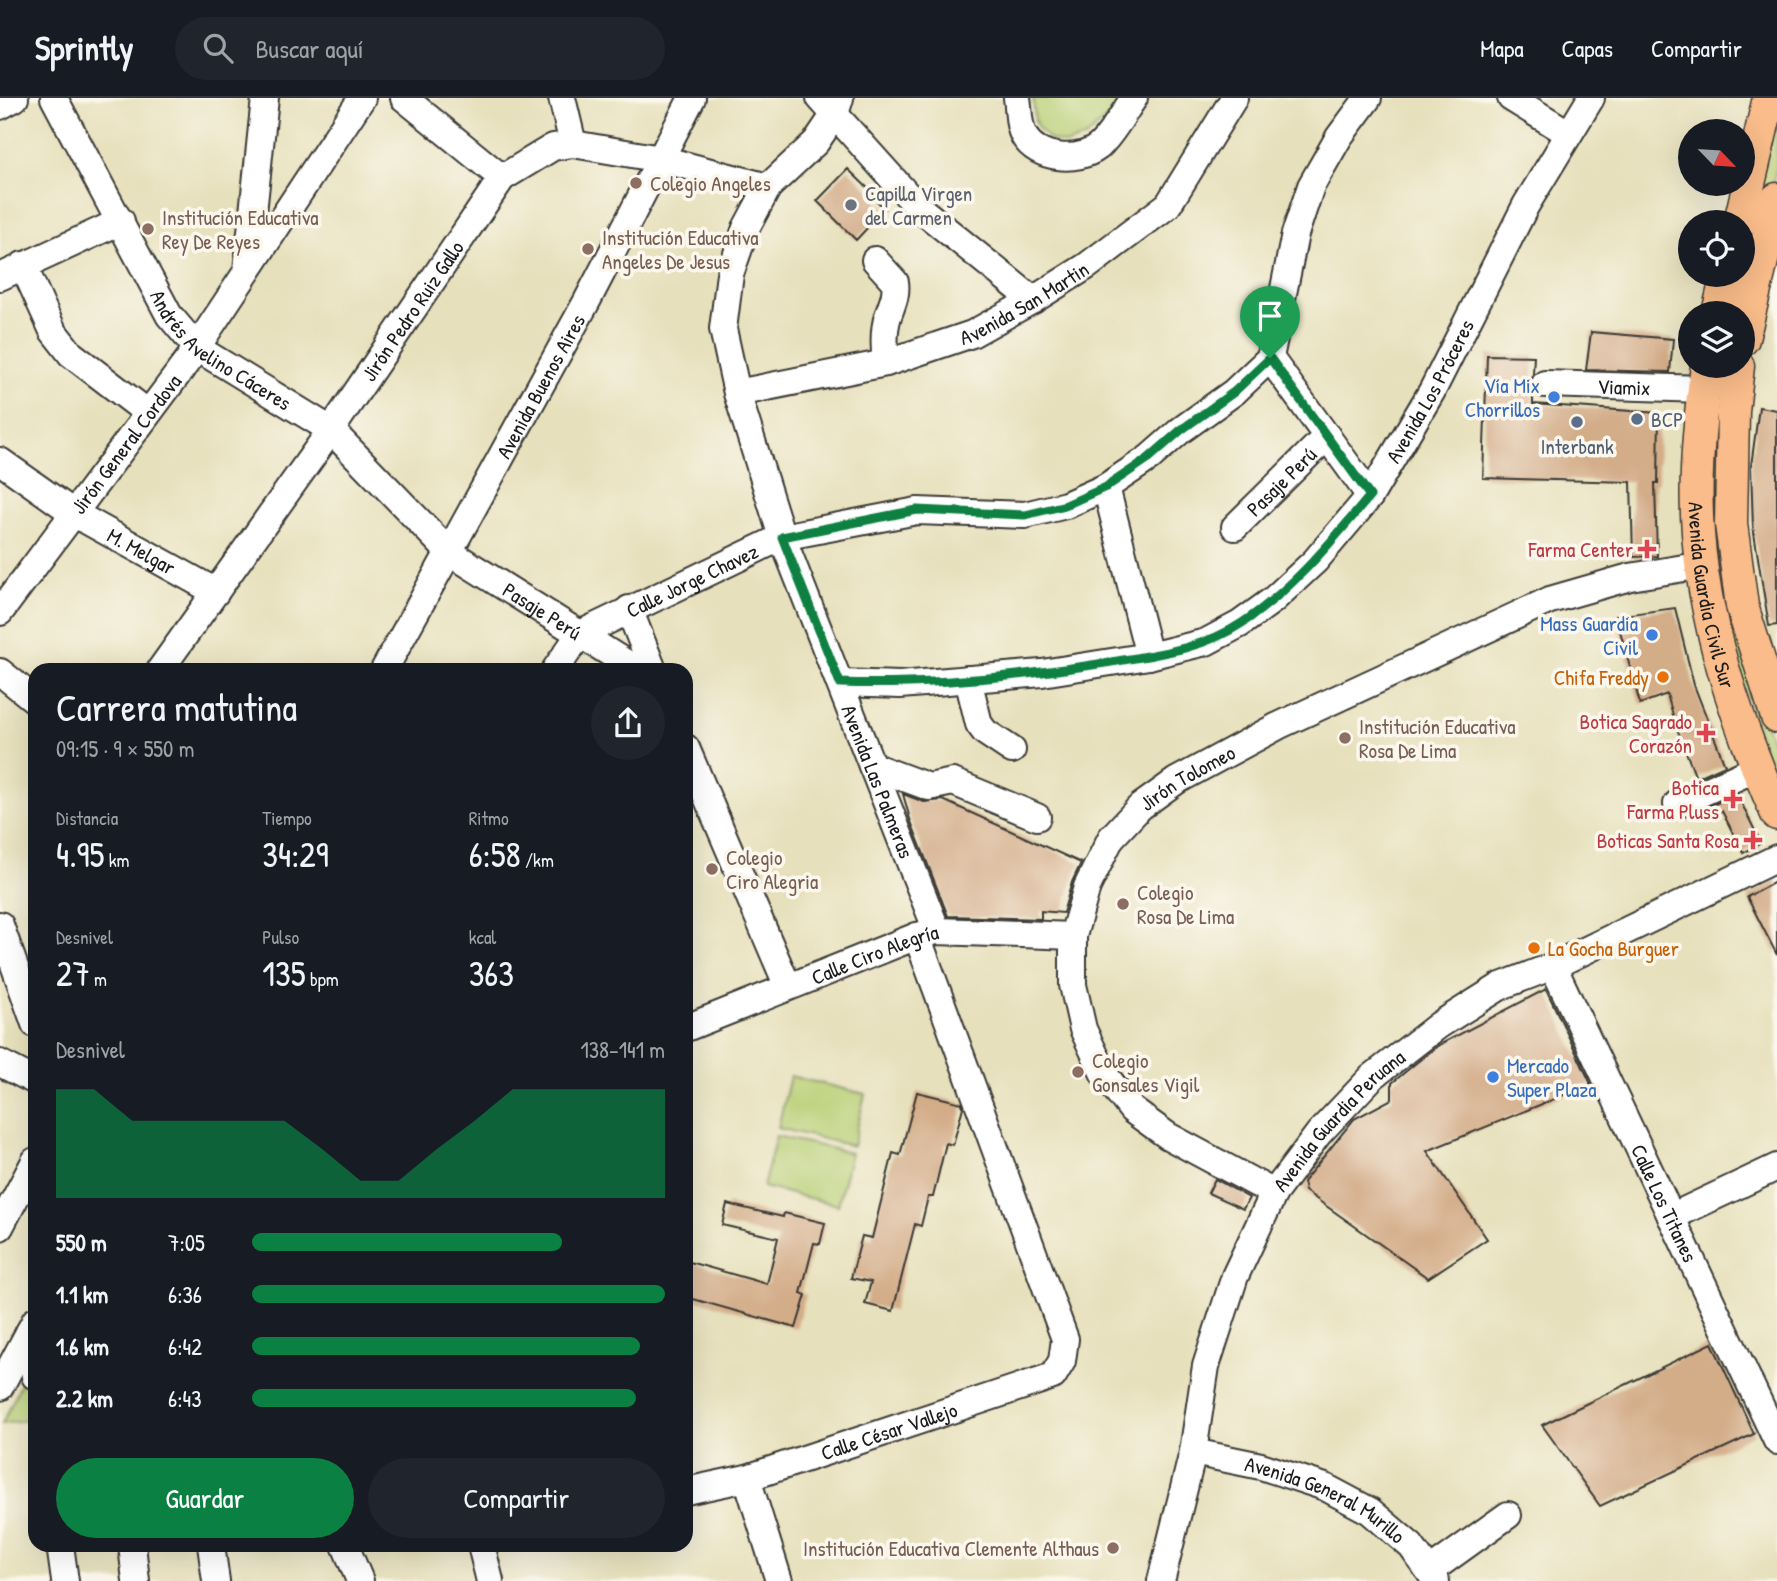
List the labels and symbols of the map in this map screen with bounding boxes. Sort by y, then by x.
north arrow [1678,119,1755,196]
place label: Colegio Angeles [650,169,771,198]
marker: Colegio Angeles [628,175,644,191]
place label: Capilla Virgen del Carmen [865,179,972,232]
marker: Capilla Virgen del Carmen [843,197,859,213]
place label: Institución Educativa Rey De Reyes [162,203,319,256]
marker: Institución Educativa Rey De Reyes [140,221,156,237]
place label: Institución Educativa Angeles De Jesus [602,223,759,276]
street label: Jirón Pedro Ruiz Gallo [354,235,470,387]
marker: Institución Educativa Angeles De Jesus [580,241,596,257]
street label: Avenida San Martin [956,254,1094,352]
street label: Andrés Avelino Cáceres [144,285,297,417]
pin [1240,286,1300,358]
street label: Avenida Buenos Aires [489,309,592,463]
street label: Avenida Los Próceres [1378,314,1480,468]
street label: Jirón General Cordova [64,368,188,520]
place label: Vía Mix Chorrillos [1465,371,1540,424]
street label: Viamix [1597,371,1651,402]
marker: Vía Mix Chorrillos [1546,389,1562,405]
place label: BCP [1651,405,1683,434]
marker: BCP [1629,411,1645,427]
marker: Interbank [1569,414,1585,430]
place label: Interbank [1540,432,1614,461]
street label: Pasaje Perú [1240,440,1323,522]
street label: Avenida Guardia Civil Sur [1682,502,1743,692]
street label: M. Melgar [102,520,181,581]
place label: Farma Center [1527,535,1633,564]
street label: Calle Jorge Chavez [621,536,763,624]
marker: Farma Center [1639,541,1655,557]
street label: Pasaje Perú [498,575,588,647]
place label: Mass Guardia Civil [1540,609,1638,662]
marker: Mass Guardia Civil [1644,627,1660,643]
place label: Chifa Freddy [1554,663,1649,692]
marker: Chifa Freddy [1655,669,1671,685]
street label: Avenida Las Palmeras [835,700,921,862]
place label: Botica Sagrado Corazón [1580,707,1692,760]
place label: Institución Educativa Rosa De Lima [1359,712,1516,765]
marker: Botica Sagrado Corazón [1698,725,1714,741]
marker: Institución Educativa Rosa De Lima [1337,730,1353,746]
street label: Jirón Tolomeo [1133,737,1240,817]
place label: Botica Farma Pluss [1626,773,1719,826]
marker: Botica Farma Pluss [1725,791,1741,807]
place label: Boticas Santa Rosa [1597,826,1739,855]
marker: Boticas Santa Rosa [1745,832,1761,848]
place label: Colegio Ciro Alegria [726,843,818,896]
marker: Colegio Ciro Alegria [704,861,720,877]
place label: Colegio Rosa De Lima [1137,878,1234,931]
marker: Colegio Rosa De Lima [1115,896,1131,912]
street label: Calle Ciro Alegría [807,917,941,991]
place label: La Gocha Burguer [1548,934,1679,963]
marker: La Gocha Burguer [1526,940,1542,956]
street label: Avenida Guardia Peruana [1266,1042,1411,1197]
place label: Colegio Gonsales Vigil [1092,1046,1200,1099]
place label: Mercado Super Plaza [1507,1051,1596,1104]
marker: Colegio Gonsales Vigil [1070,1064,1086,1080]
marker: Mercado Super Plaza [1485,1069,1501,1085]
street label: Calle Los Titanes [1625,1139,1705,1267]
street label: Calle César Vallejo [817,1394,961,1467]
street label: Avenida General Murillo [1243,1449,1412,1550]
place label: Institución Educativa Clemente Althaus [803,1534,1099,1563]
marker: Institución Educativa Clemente Althaus [1105,1540,1121,1556]

